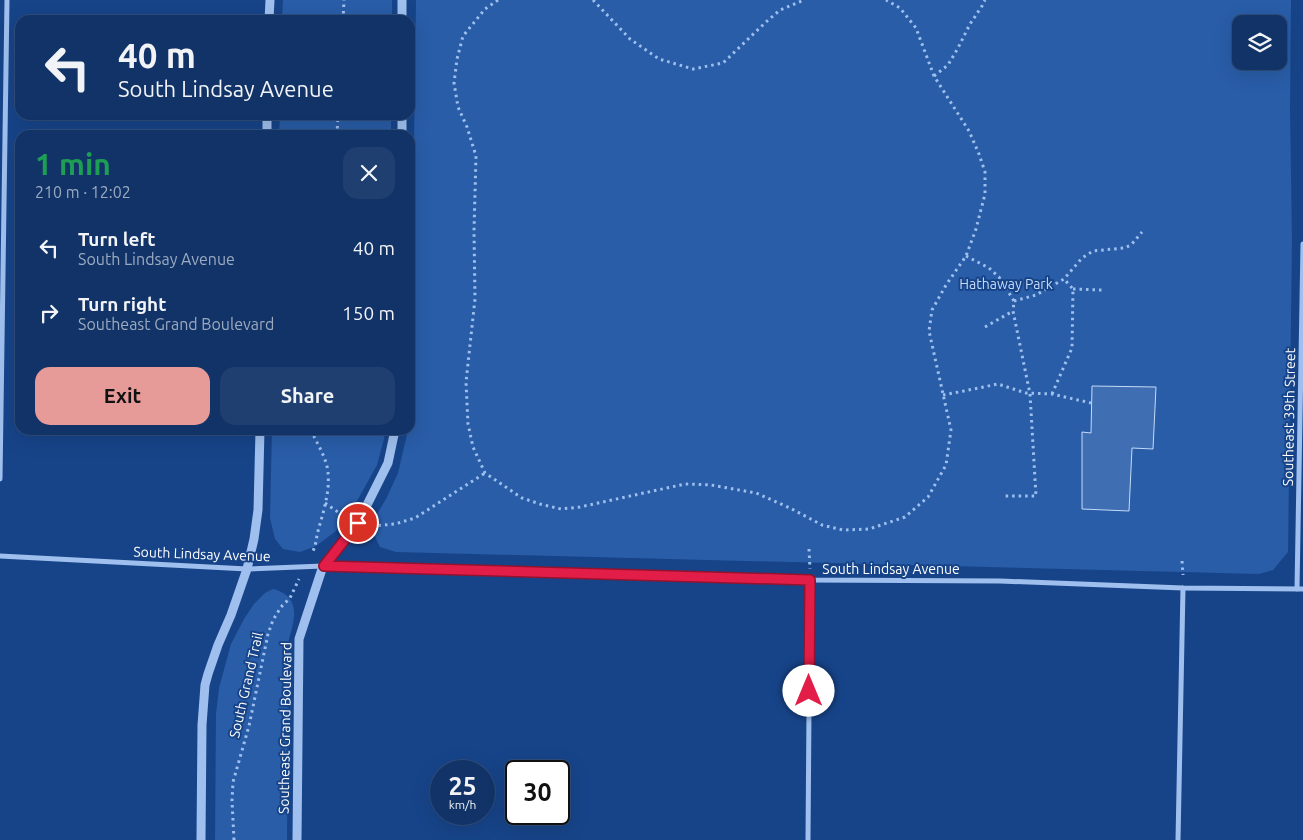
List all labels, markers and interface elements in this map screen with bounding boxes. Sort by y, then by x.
map controls [1232,15,1287,70]
button: layers [1232,15,1287,70]
icon: left [35,35,100,100]
text: 40 m [118,35,196,75]
text: South Lindsay Avenue [118,76,334,101]
text: 1 min [35,147,111,181]
button: close [343,147,395,199]
text: 210 m · 12:02 [35,183,131,201]
text: Turn left [78,228,156,250]
icon: left [35,234,63,262]
text: 40 m [353,237,395,259]
text: South Lindsay Avenue [78,250,235,268]
park label: Hathaway Park [959,276,1053,292]
text: Turn right [78,293,166,315]
icon: right [35,299,63,327]
text: 150 m [342,302,395,324]
text: Southeast Grand Boulevard [78,315,274,333]
street label: Southeast 39th Street [1280,347,1298,486]
button: Exit [35,367,210,425]
button: Share [220,367,395,425]
pin [337,502,379,544]
icon: arrive [344,509,372,537]
street label: South Lindsay Avenue [133,544,271,564]
street label: South Lindsay Avenue [822,561,960,577]
street label: South Grand Trail [226,630,266,740]
street label: Southeast Grand Boulevard [276,642,294,814]
position arrow [782,664,834,716]
speed limit sign: 30 [505,760,570,825]
text: 25 [448,772,477,800]
text: km/h [449,798,476,811]

